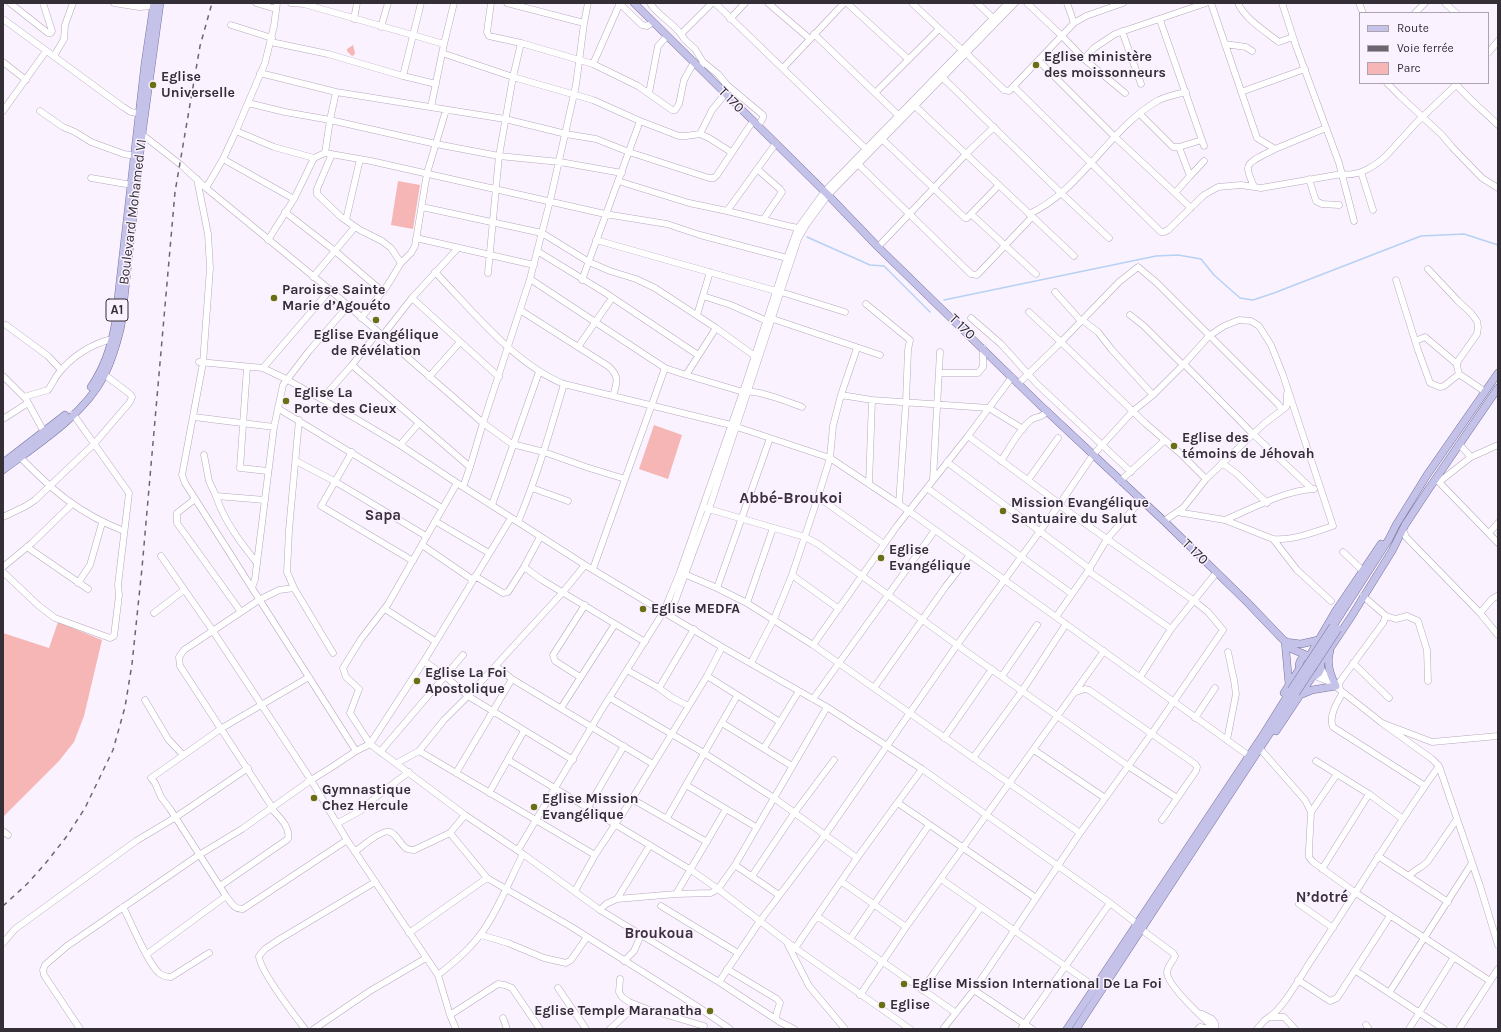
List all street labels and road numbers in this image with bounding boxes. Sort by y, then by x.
street label: T 170 [715,84,747,116]
street label: Boulevard Mohamed VI [116,138,150,286]
road number: A1 [106,299,128,321]
street label: T 170 [945,311,979,343]
street label: T 170 [1178,536,1212,568]

